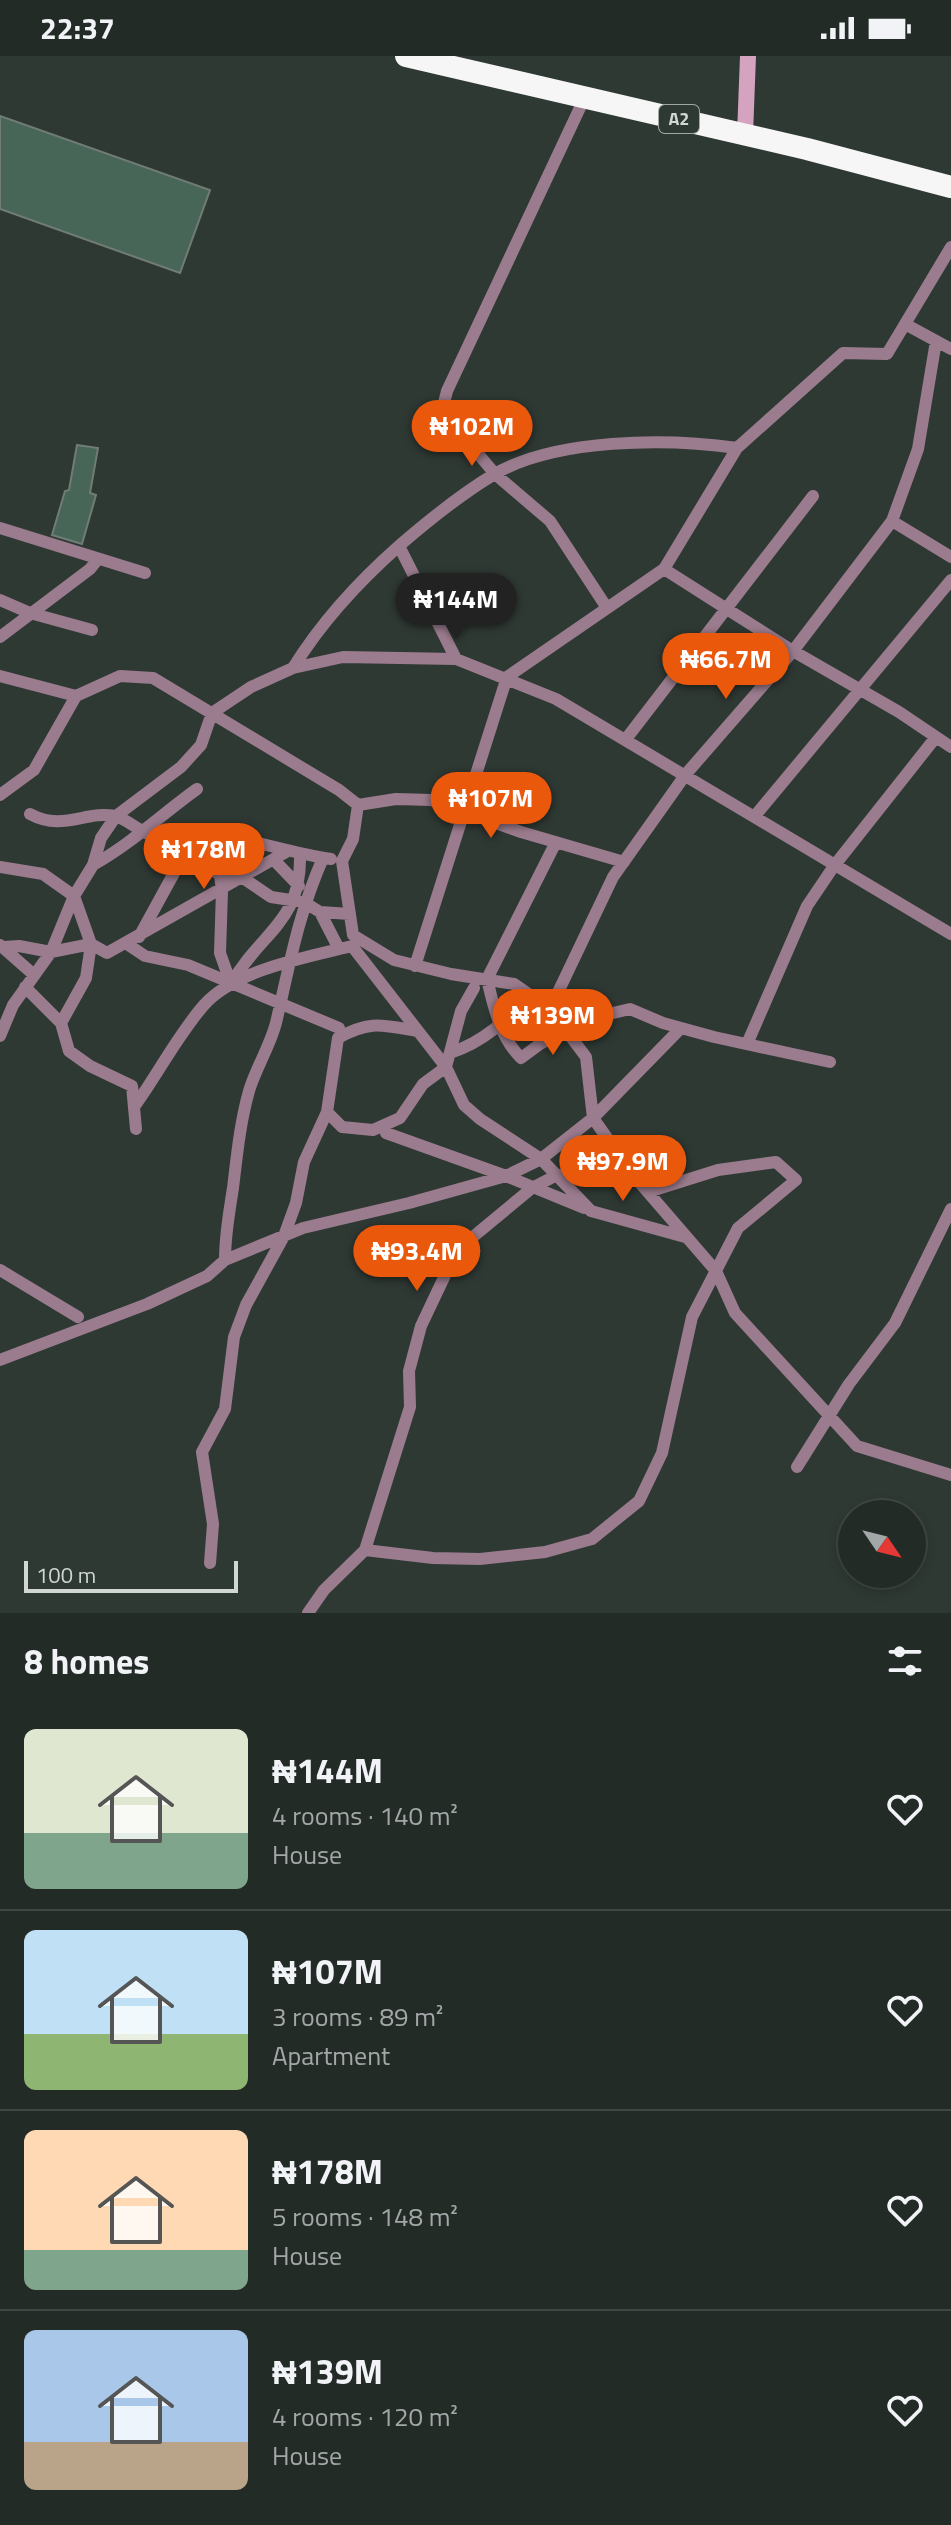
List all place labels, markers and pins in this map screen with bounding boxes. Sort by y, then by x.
pin: ₦102M [416,400,528,468]
pin: ₦144M [400,573,512,641]
pin: ₦66.7M [661,633,791,701]
pin: ₦107M [435,772,547,840]
pin: ₦178M [148,823,260,891]
pin: ₦139M [497,989,609,1057]
pin: ₦97.9M [558,1135,688,1203]
pin: ₦93.4M [352,1225,482,1293]

